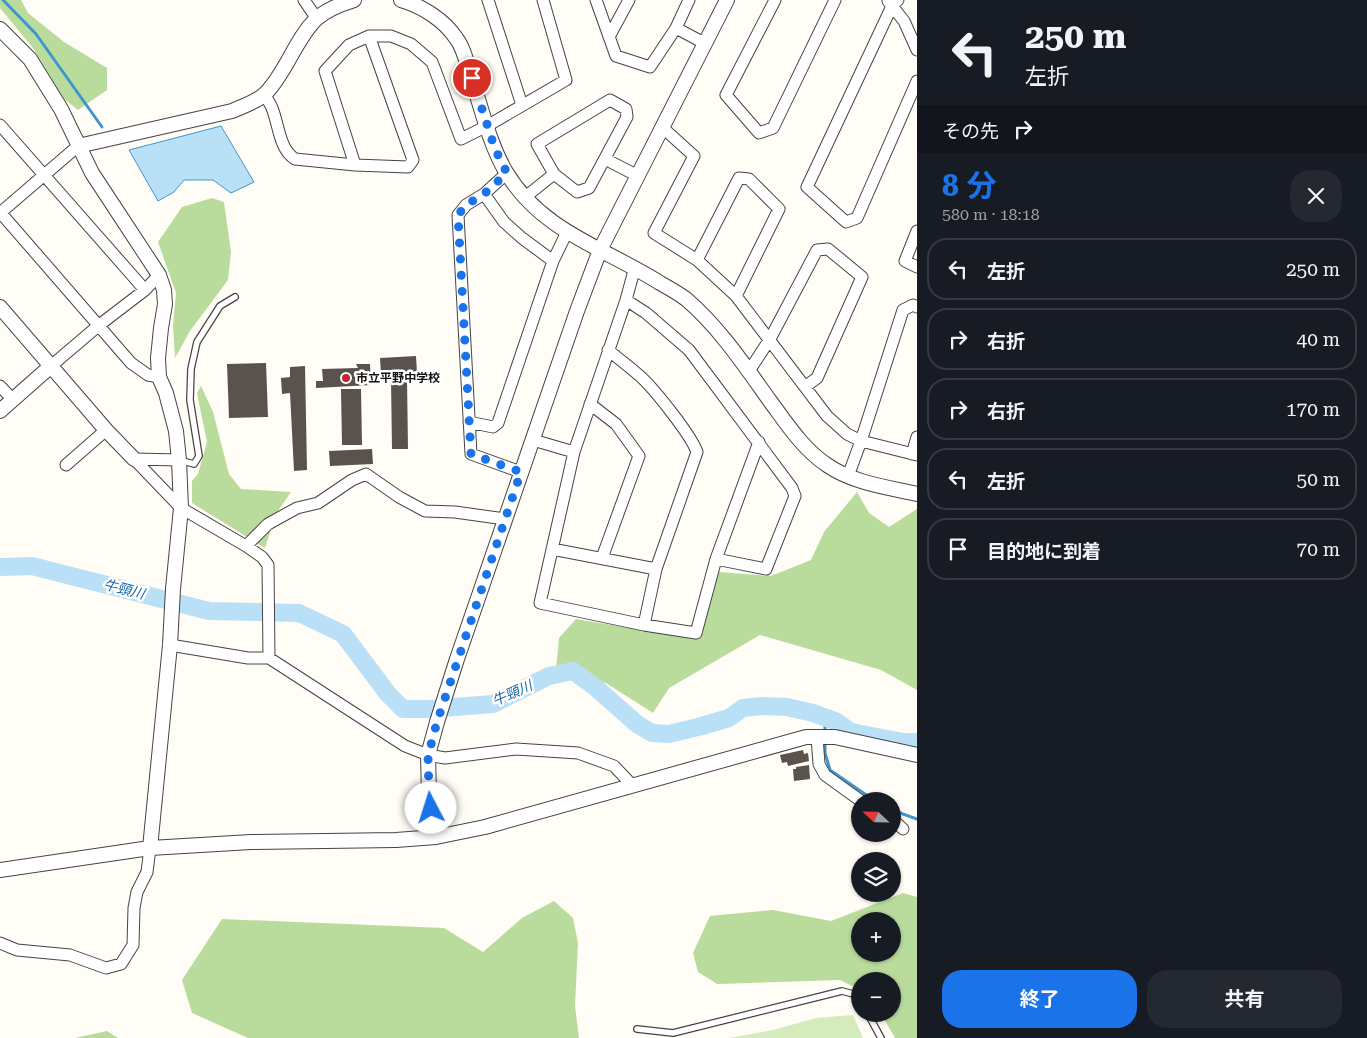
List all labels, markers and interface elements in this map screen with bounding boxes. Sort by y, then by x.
text: 250 m [1025,16,1126,57]
icon: left [942,20,1007,85]
pin [451,57,493,99]
icon: arrive [458,64,486,92]
text: 左折 [1025,64,1069,89]
icon: right [1009,115,1037,143]
text: その先 [942,120,999,143]
text: 8 分 [942,168,996,203]
button: close [1290,170,1342,222]
text: 580 m · 18:18 [942,205,1040,224]
icon: left [944,255,972,283]
text: 250 m [1286,258,1340,281]
text: 左折 [987,260,1025,283]
icon: right [944,325,972,353]
text: 40 m [1297,328,1340,351]
text: 右折 [987,330,1025,353]
place label: 市立平野中学校 [356,371,440,385]
marker: 市立平野中学校 [340,372,352,384]
icon: right [944,395,972,423]
text: 170 m [1286,398,1340,421]
text: 右折 [987,400,1025,423]
icon: left [944,465,972,493]
text: 50 m [1297,468,1340,491]
text: 左折 [987,470,1025,493]
icon: arrive [944,535,972,563]
text: 70 m [1297,538,1340,561]
text: 目的地に到着 [987,540,1101,563]
water label: 牛頸川 [102,576,148,602]
water label: 牛頸川 [490,676,536,709]
position arrow [404,781,456,833]
north arrow [851,792,901,842]
map controls [851,792,901,1022]
button: layers [851,852,901,902]
button: + [851,912,901,962]
button: 終了 [942,970,1137,1028]
button: 共有 [1147,970,1342,1028]
button: − [851,972,901,1022]

